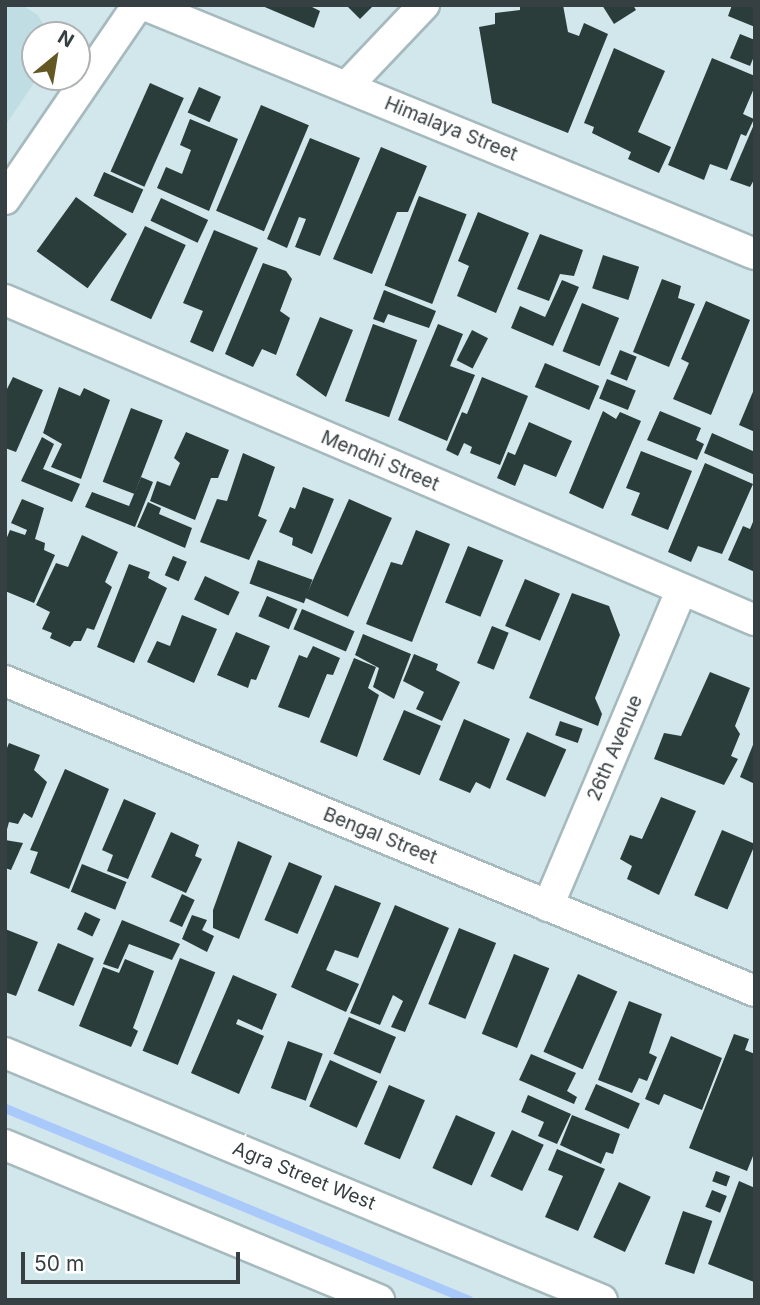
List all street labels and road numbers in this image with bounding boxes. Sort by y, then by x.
street label: Himalaya Street [381,92,521,166]
street label: Mendhi Street [318,426,442,496]
street label: 26th Avenue [582,692,648,804]
street label: Bengal Street [320,803,440,869]
street label: Agra Street West [229,1137,379,1215]

